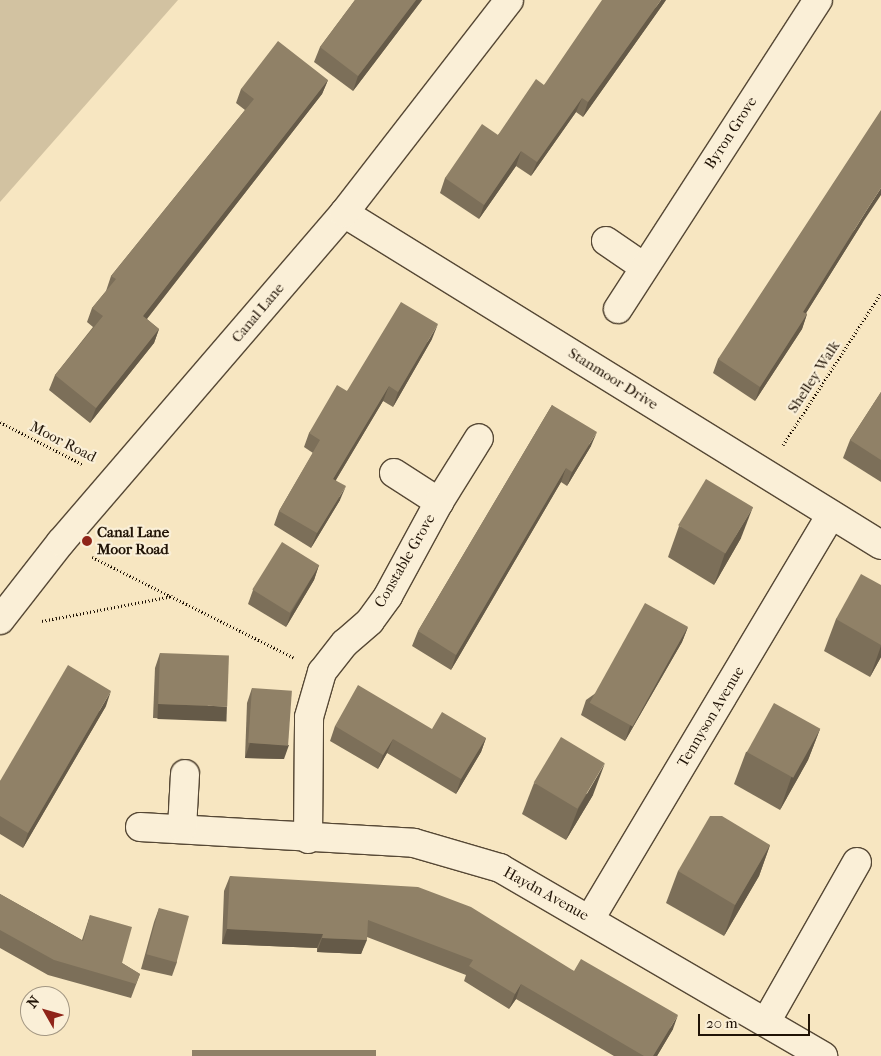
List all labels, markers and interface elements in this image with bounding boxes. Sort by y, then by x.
street label: Byron Grove [701,94,761,172]
street label: Canal Lane [228,280,288,346]
street label: Shelley Walk [784,337,844,417]
street label: Stanmoor Drive [565,344,661,414]
street label: Moor Road [27,418,99,466]
street label: Constable Grove [371,511,439,611]
place label: Canal Lane Moor Road [97,523,169,558]
marker: Canal Lane Moor Road [81,535,93,547]
street label: Tennyson Avenue [674,663,748,771]
street label: Haydn Avenue [500,863,592,925]
north arrow [20,986,70,1036]
text: N [24,993,44,1011]
scale bar [701,1004,814,1036]
text: 20 m [706,1014,738,1032]

